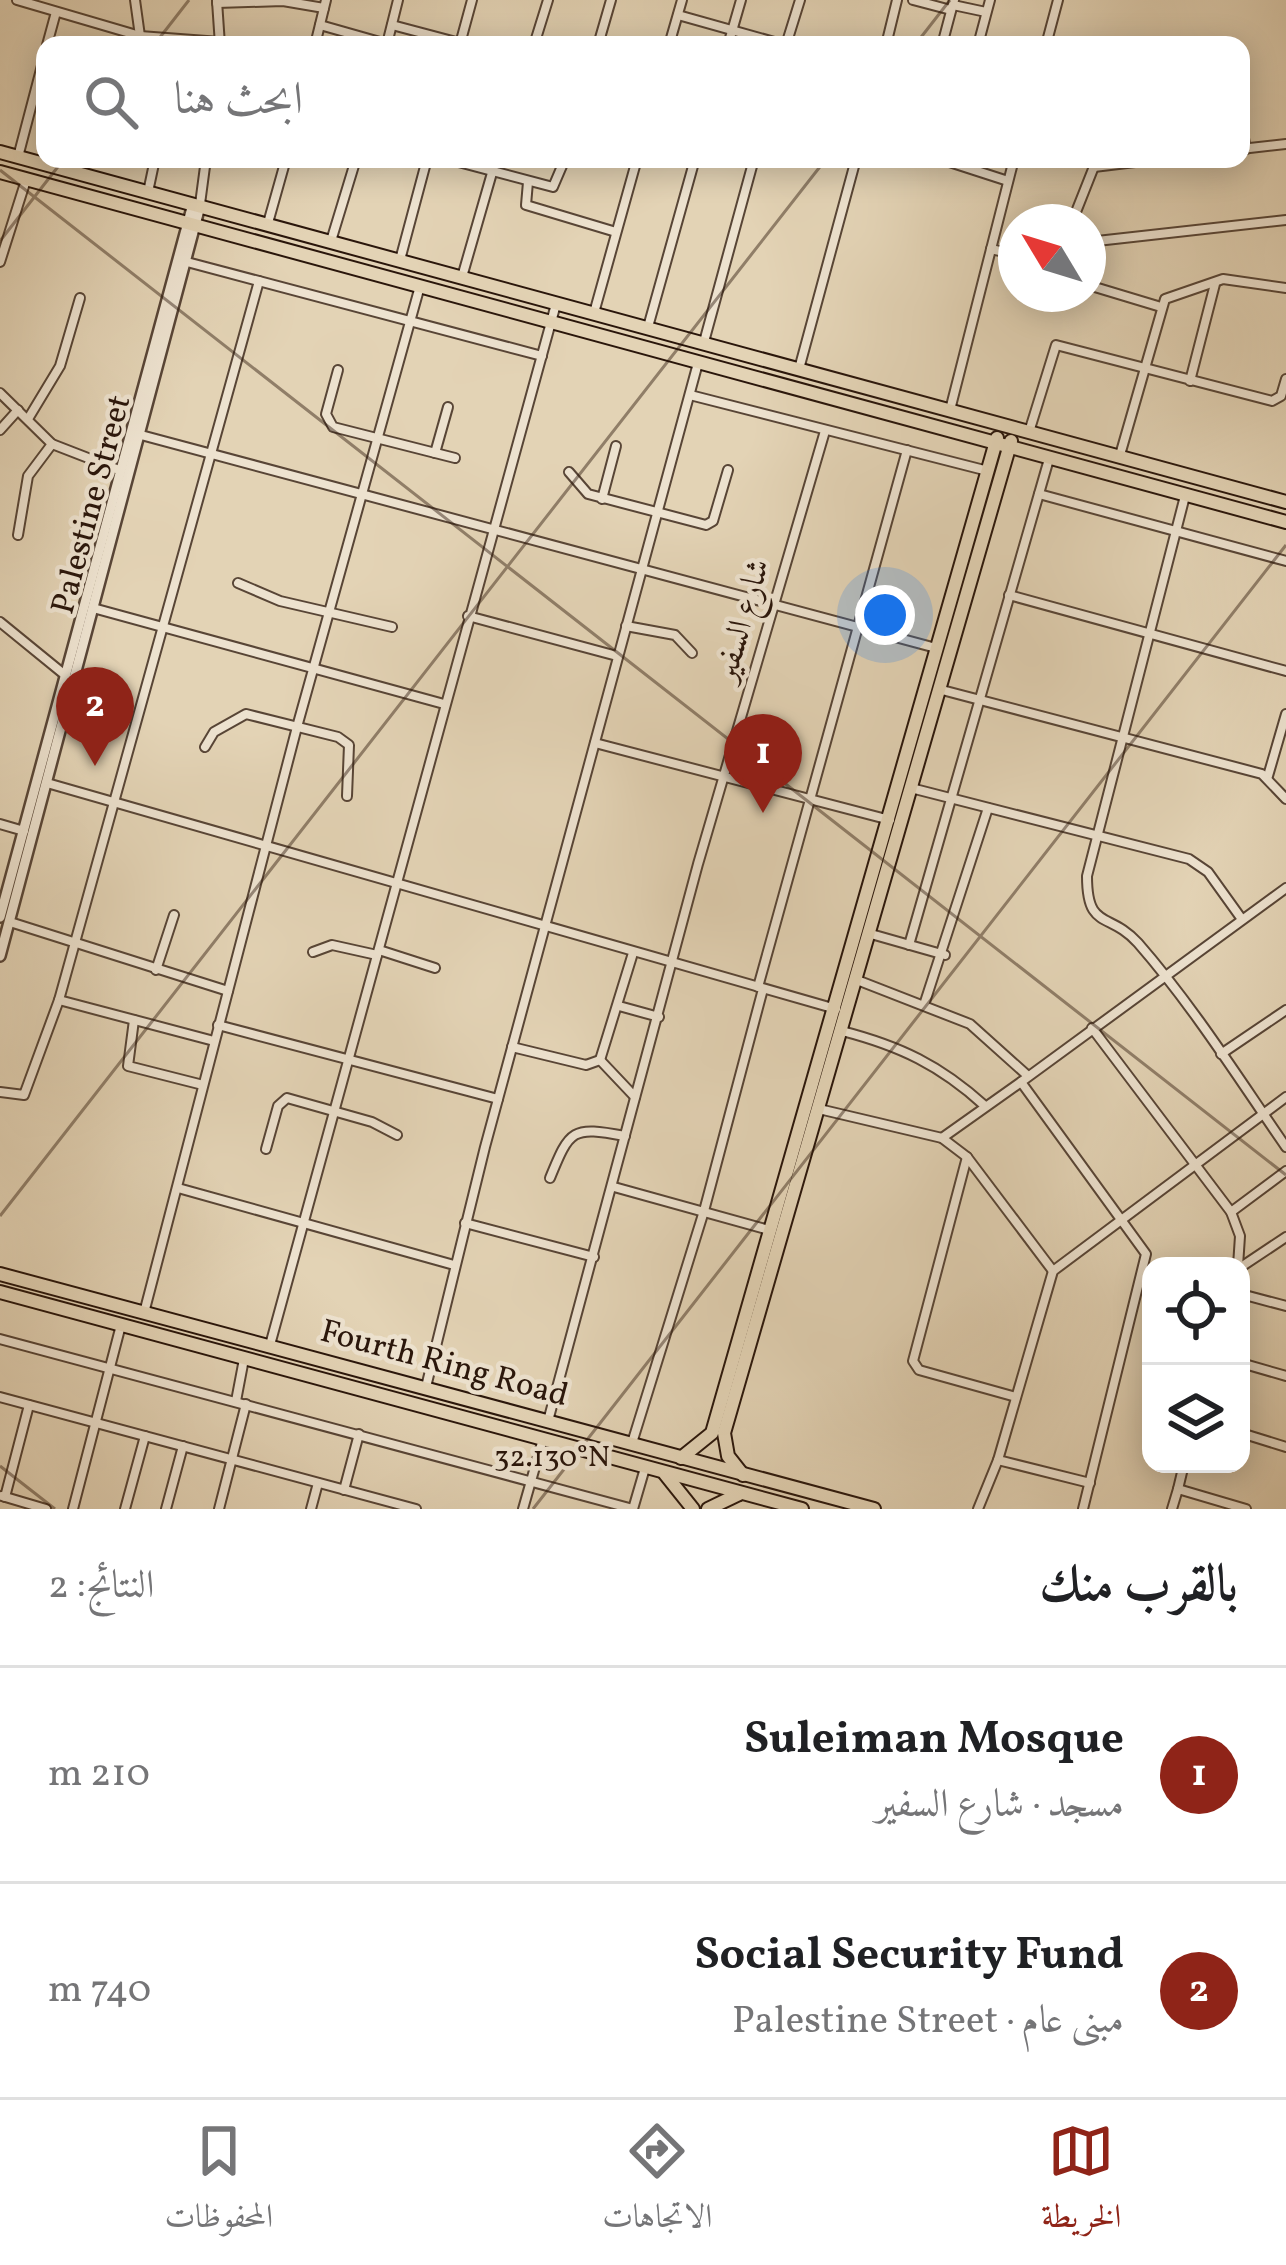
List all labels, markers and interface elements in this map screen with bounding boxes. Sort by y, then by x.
search box [36,36,1250,168]
icon: search [78,69,144,135]
text: ابحث هنا [174,70,303,133]
north arrow [998,204,1106,312]
street label: Palestine Street [42,390,144,620]
street label: شارع السفير [704,554,785,691]
your location [855,585,915,645]
pin: 2 [56,667,134,766]
pin: 1 [724,714,802,813]
map controls [1142,1257,1250,1473]
button: locate [1142,1257,1250,1365]
street label: Fourth Ring Road [315,1310,573,1420]
button: layers [1142,1365,1250,1473]
text: 32.130°N [494,1437,610,1479]
text: بالقرب منك [1039,1551,1238,1622]
text: النتائج: 2 [48,1560,154,1614]
text: Suleiman Mosque [744,1709,1124,1772]
text: 210 m [48,1748,150,1802]
text: 1 [1191,1748,1207,1802]
text: مسجد · شارع السفير [875,1779,1124,1833]
text: Social Security Fund [694,1925,1124,1988]
text: 740 m [48,1964,151,2018]
text: 2 [1189,1964,1209,2018]
text: مبنى عام · Palestine Street [732,1995,1124,2049]
tab: المحفوظات [164,2118,273,2248]
tab: الاتجاهات [602,2118,712,2248]
tab: الخريطة [1041,2118,1122,2248]

